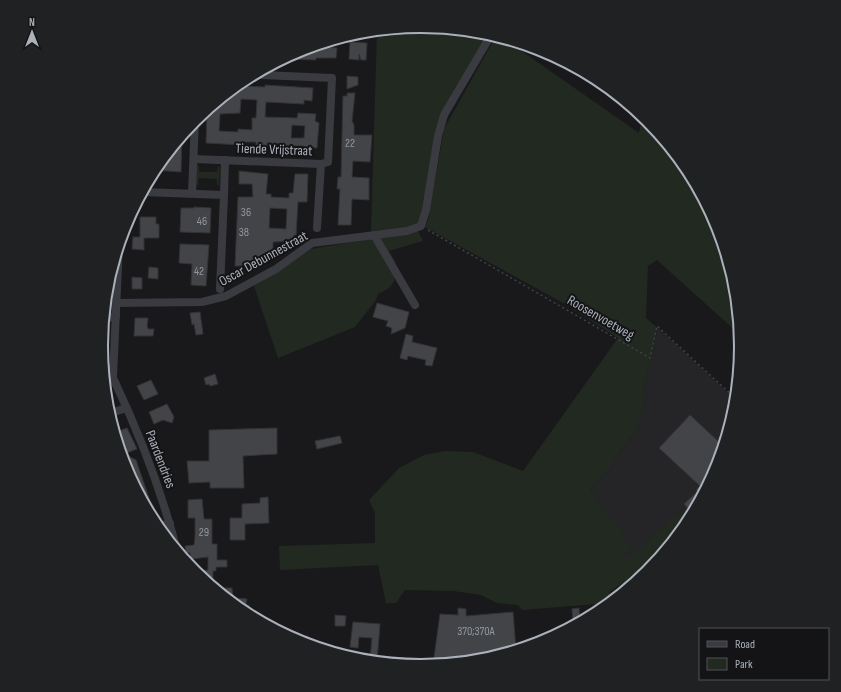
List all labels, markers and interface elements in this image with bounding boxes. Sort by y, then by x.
north arrow [12,12,52,52]
text: N [29,16,35,29]
house number: 22 [345,136,355,151]
street label: Tiende Vrijstraat [235,140,313,159]
house number: 36 [241,205,251,220]
house number: 46 [197,214,207,229]
house number: 38 [239,225,249,240]
street label: Oscar Debunnestraat [216,227,311,290]
house number: 42 [194,264,204,279]
street label: Roosenvoetweg [564,291,638,344]
street label: Paardendries [142,428,179,491]
house number: 29 [199,525,209,540]
house number: 370;370A [457,624,496,639]
legend [699,628,829,680]
text: Road [735,637,755,652]
text: Park [735,657,753,672]

